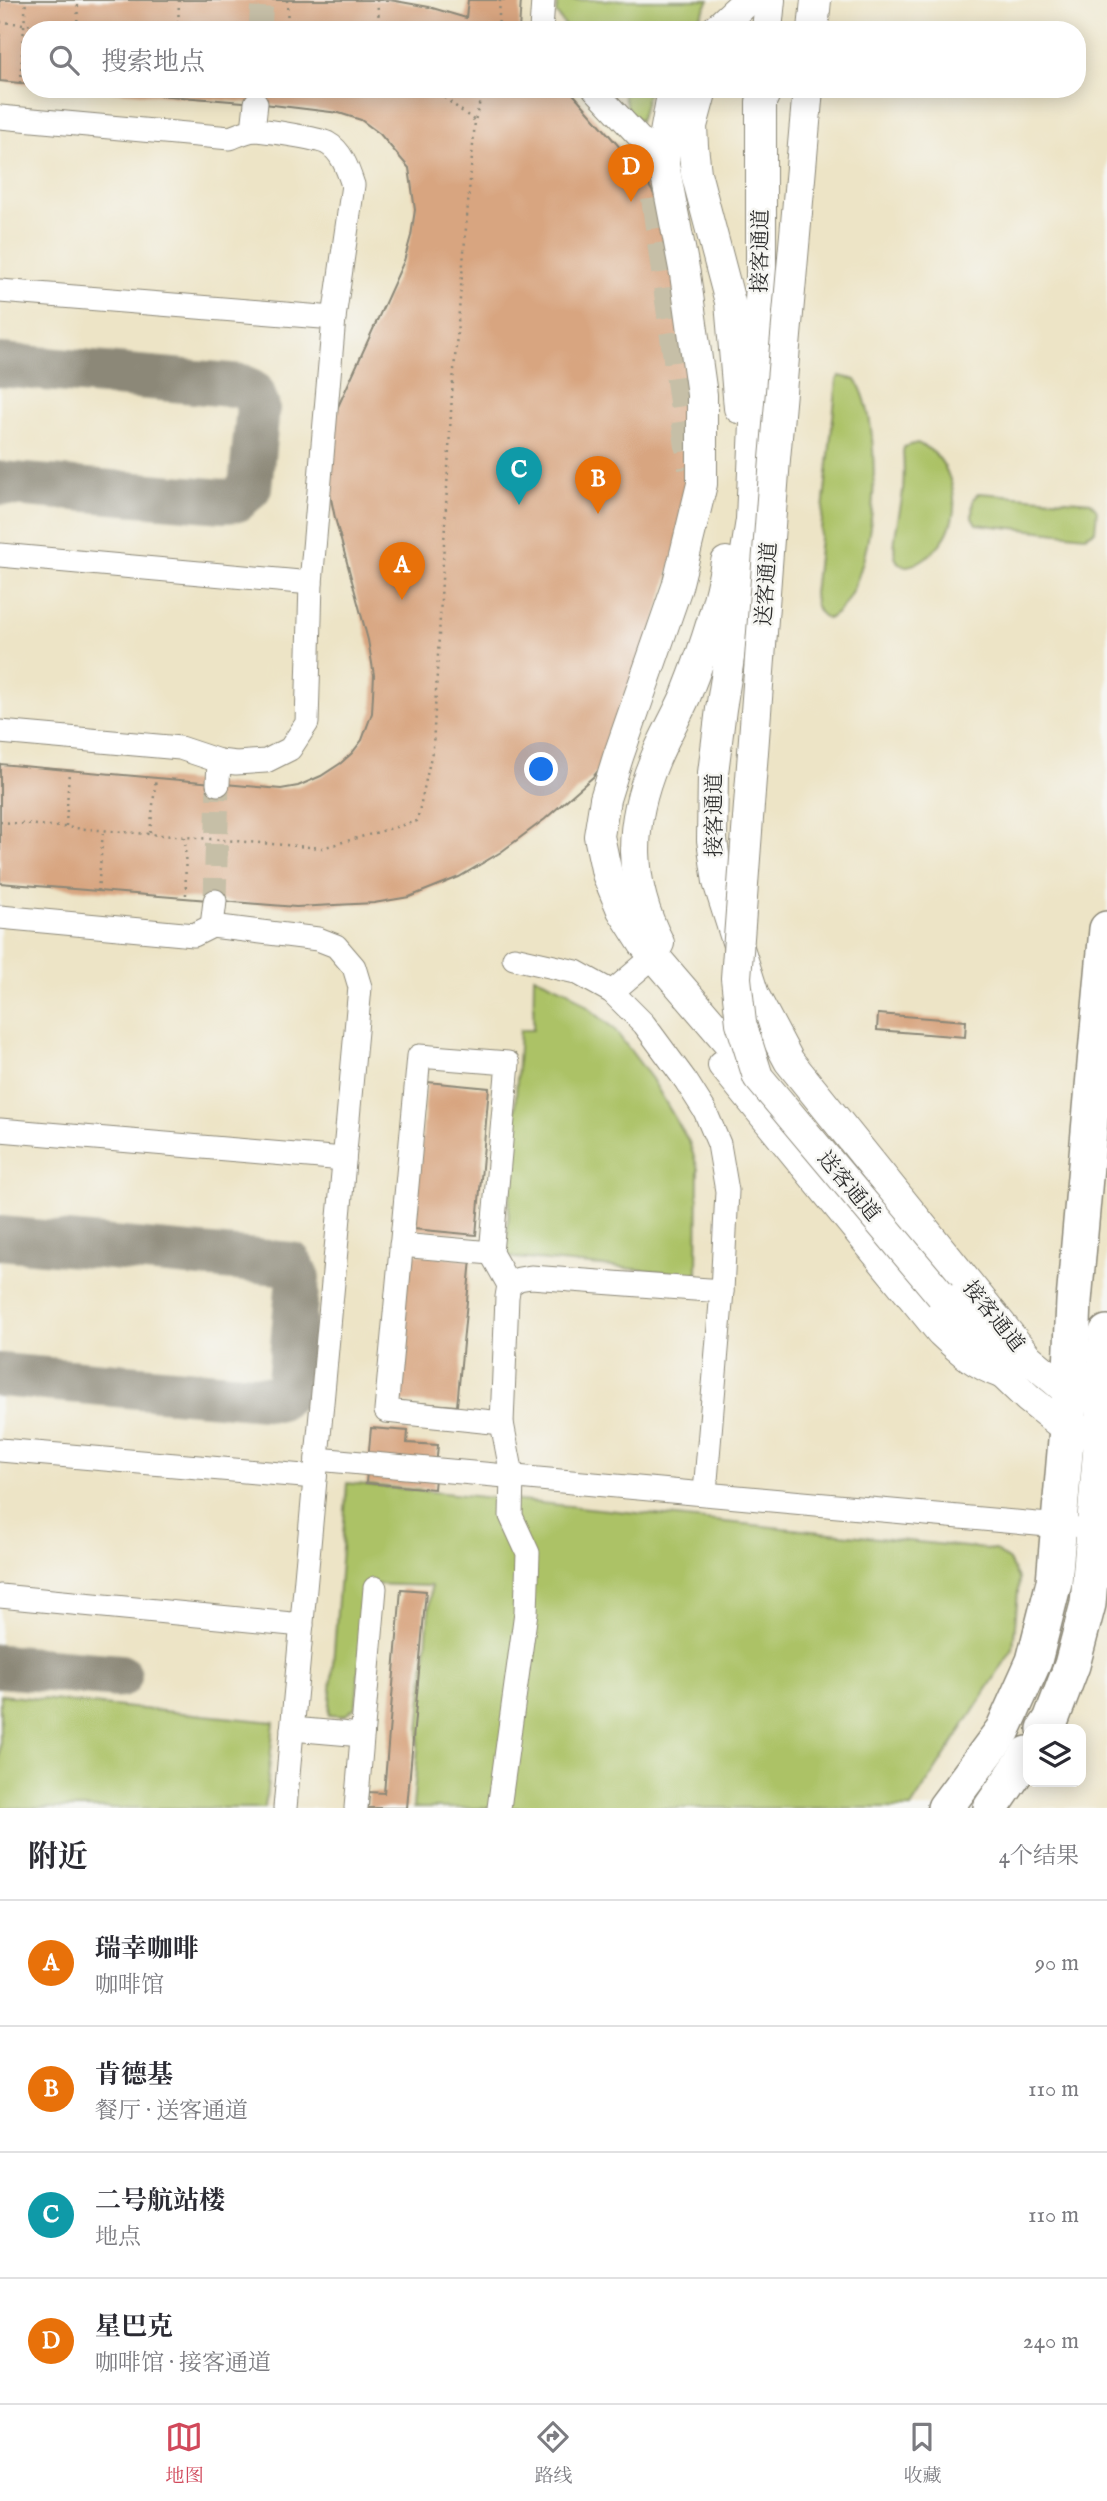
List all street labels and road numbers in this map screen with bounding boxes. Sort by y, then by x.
street label: 接客通道 [747,209,776,293]
street label: 送客通道 [751,541,784,627]
street label: 接客通道 [702,773,729,857]
street label: 送客通道 [811,1146,885,1228]
street label: 接客通道 [956,1276,1030,1358]

